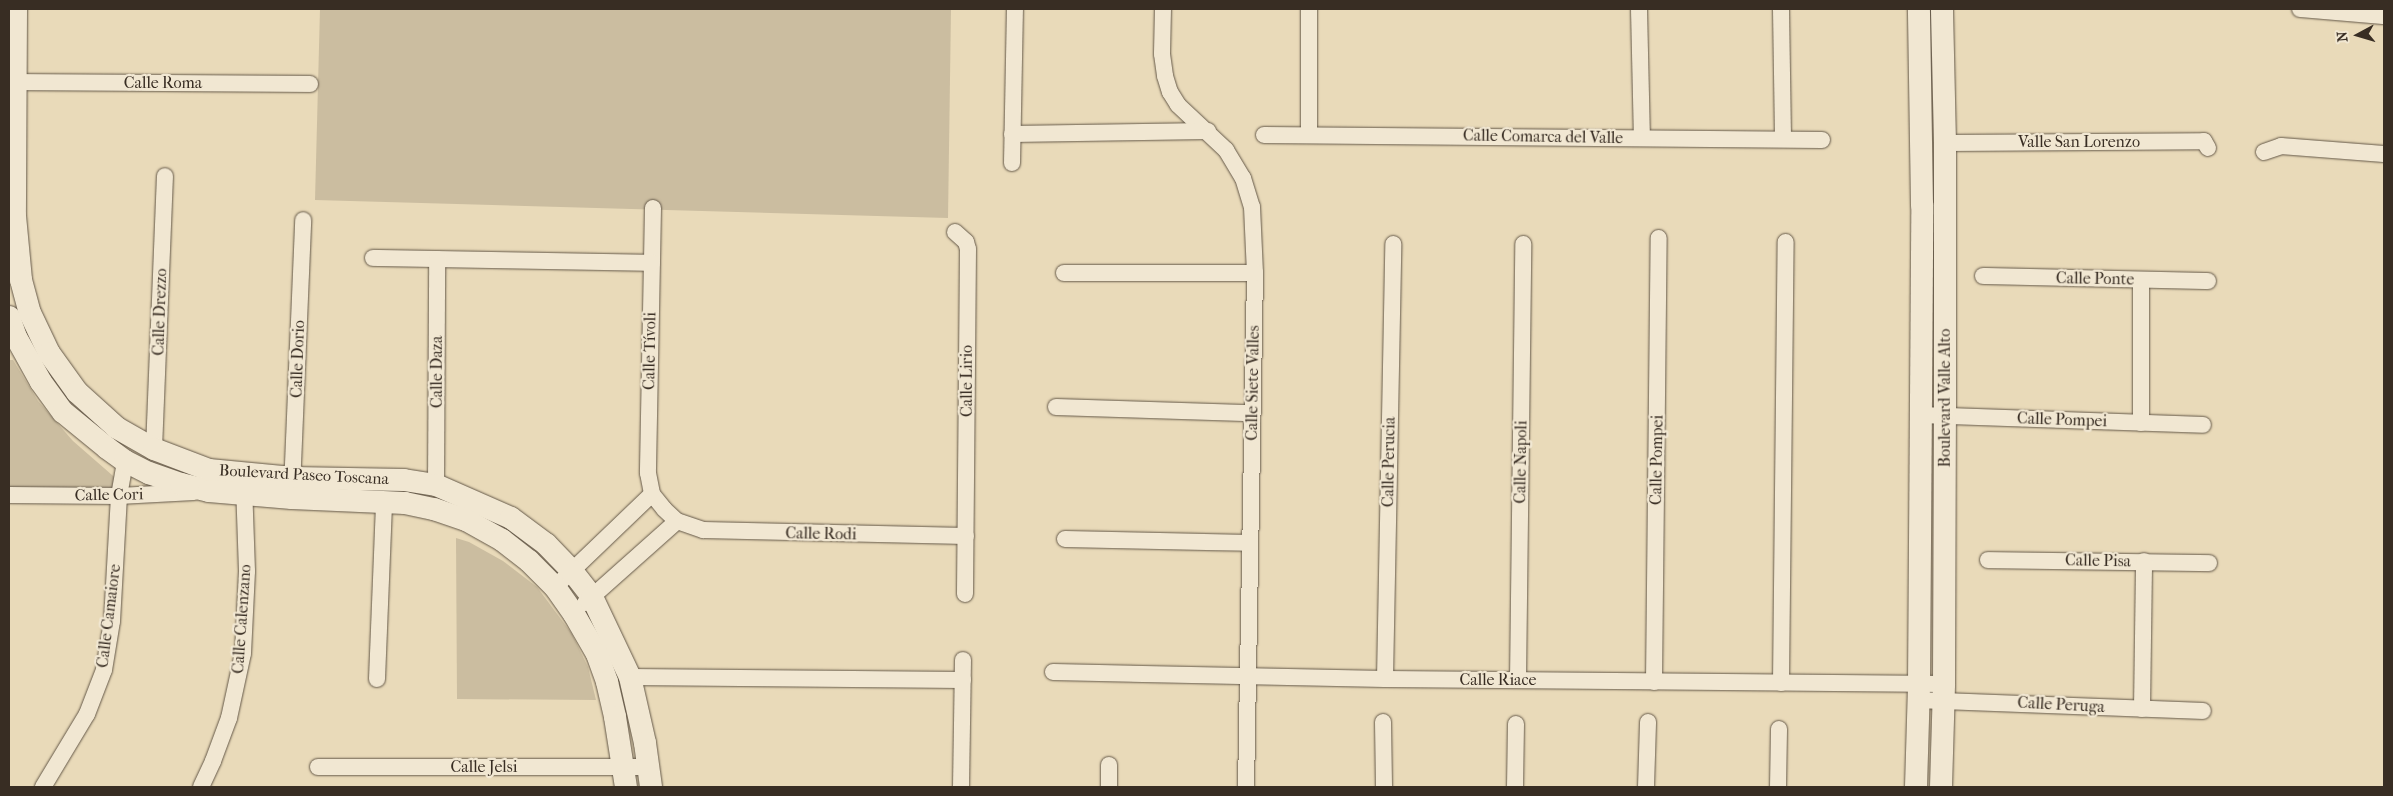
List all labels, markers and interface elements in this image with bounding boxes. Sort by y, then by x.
north arrow [2333,10,2383,60]
text: N [2334,30,2352,43]
street label: Calle Roma [124,73,202,93]
street label: Calle Comarca del Valle [1463,126,1623,148]
street label: Valle San Lorenzo [2018,132,2140,152]
street label: Calle Drezzo [149,268,171,356]
street label: Calle Ponte [2056,269,2134,289]
street label: Calle Tívoli [640,312,660,390]
street label: Calle Dorio [287,320,309,398]
street label: Calle Siete Valles [1242,325,1264,441]
street label: Boulevard Valle Alto [1935,329,1955,467]
street label: Calle Daza [427,336,447,408]
street label: Calle Lirio [957,345,977,417]
street label: Calle Pompei [2017,409,2107,431]
street label: Calle Pompei [1647,415,1667,505]
street label: Calle Perucia [1379,417,1399,507]
street label: Calle Napoli [1511,420,1531,504]
street label: Boulevard Paseo Toscana [219,461,389,489]
street label: Calle Cori [75,485,143,505]
street label: Calle Rodi [785,524,857,544]
street label: Calle Pisa [2065,551,2131,571]
street label: Calle Camaiore [93,563,125,669]
street label: Calle Calenzano [229,564,255,674]
street label: Calle Riace [1460,670,1536,690]
street label: Calle Peruga [2017,693,2105,717]
street label: Calle Jelsi [451,757,517,777]

